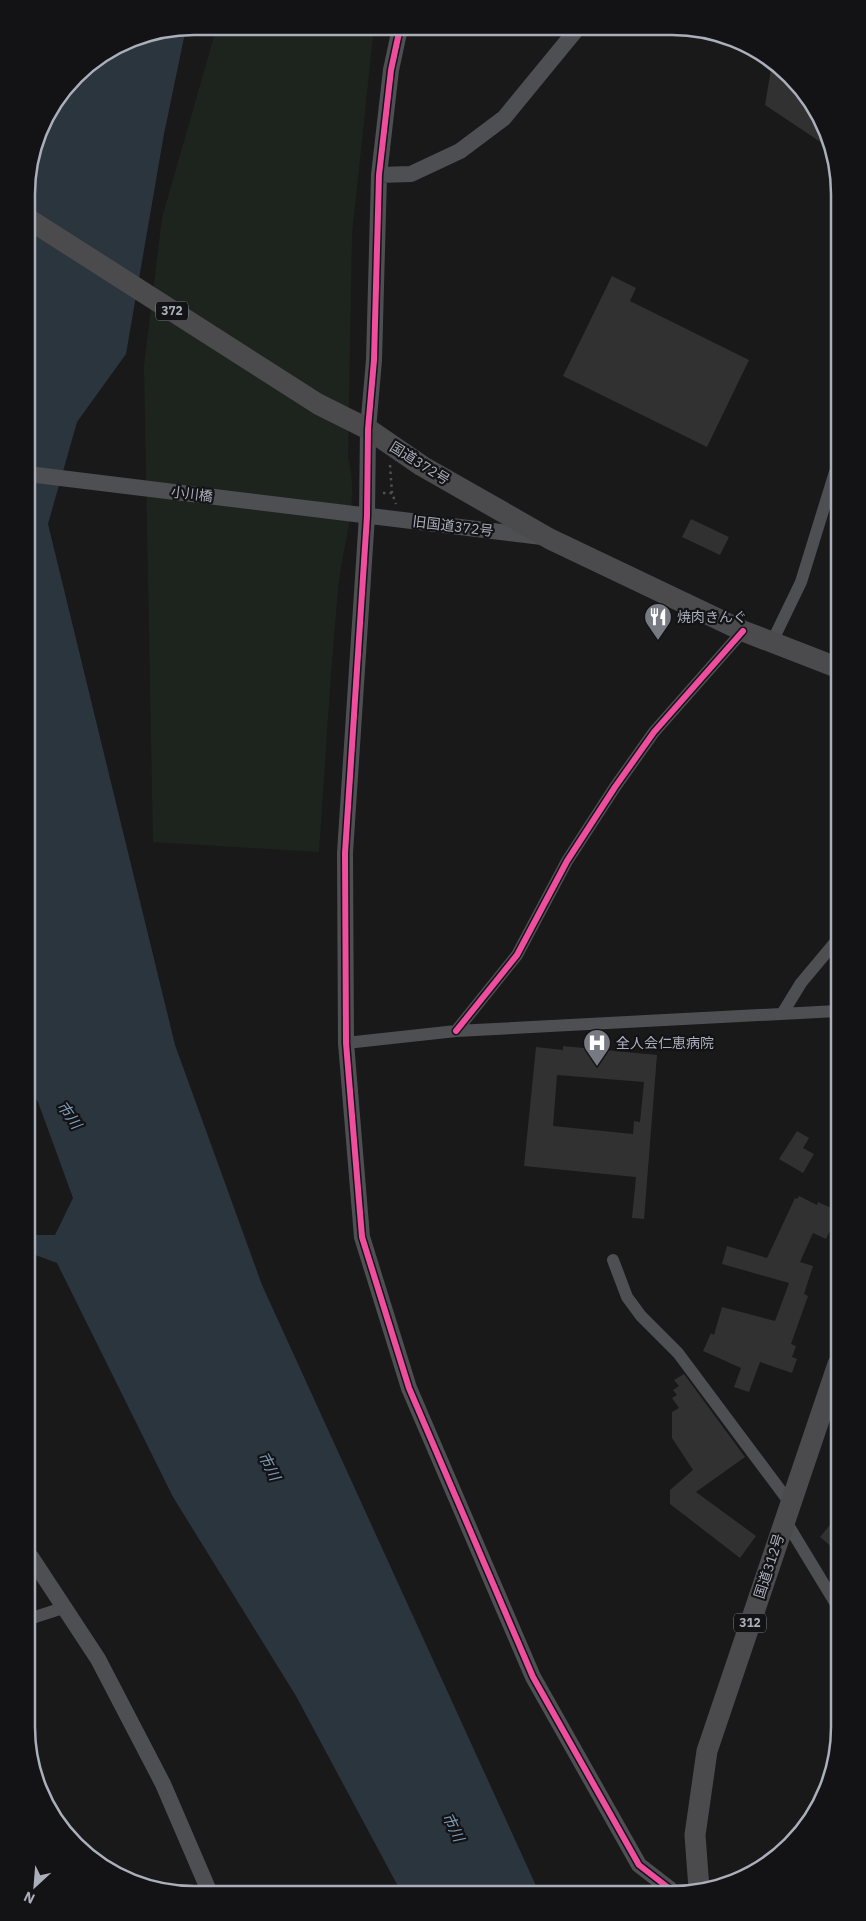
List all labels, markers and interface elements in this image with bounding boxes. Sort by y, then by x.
road number: 372 [156,302,188,321]
street label: 国道372号 [387,438,453,488]
street label: 小川橋 [170,483,214,505]
street label: 旧国道372号 [412,512,494,540]
restaurant icon: 焼肉きんぐ [643,602,673,641]
place label: 焼肉きんぐ [677,608,747,626]
hospital icon: 全人会仁恵病院 [582,1028,612,1067]
place label: 全人会仁恵病院 [616,1034,714,1052]
water label: 市川 [53,1097,87,1134]
water label: 市川 [254,1448,286,1485]
street label: 国道312号 [750,1531,788,1601]
road number: 312 [734,1614,766,1632]
water label: 市川 [438,1809,469,1846]
north arrow [10,1861,60,1911]
text: N [21,1887,38,1908]

